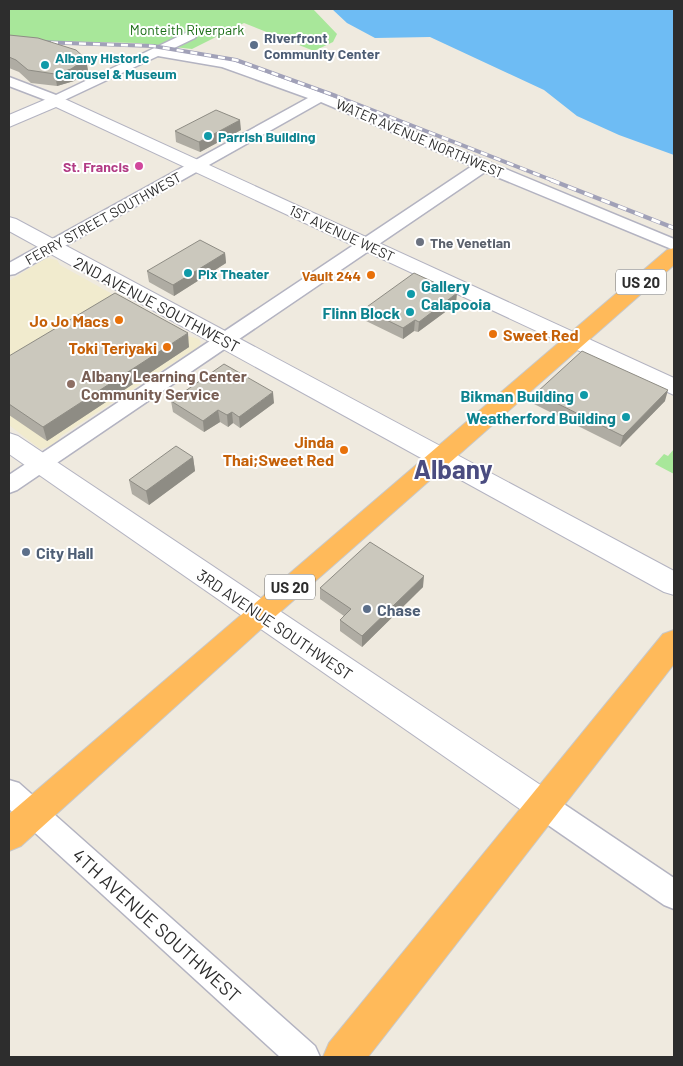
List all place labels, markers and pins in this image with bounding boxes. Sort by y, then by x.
place label: Riverfront Community Center [264,29,380,62]
marker: Riverfront Community Center [248,39,260,51]
place label: Albany Historic Carousel & Museum [55,49,177,82]
marker: Albany Historic Carousel & Museum [39,59,51,71]
place label: Parrish Building [218,128,316,145]
marker: Parrish Building [202,130,214,142]
place label: St. Francis [63,158,129,175]
marker: St. Francis [133,160,145,172]
place label: The Venetian [430,234,511,251]
marker: The Venetian [414,236,426,248]
place label: Pix Theater [198,265,270,282]
marker: Pix Theater [182,267,194,279]
place label: Vault 244 [302,267,361,284]
marker: Vault 244 [365,269,377,281]
place label: Gallery Calapooia [421,276,491,313]
marker: Gallery Calapooia [405,288,417,300]
place label: Flinn Block [322,303,400,322]
marker: Flinn Block [404,306,416,318]
place label: Jo Jo Macs [30,311,109,330]
marker: Jo Jo Macs [113,314,125,326]
place label: Sweet Red [503,325,579,344]
marker: Sweet Red [487,328,499,340]
place label: Toki Teriyaki [69,338,157,357]
marker: Toki Teriyaki [161,341,173,353]
place label: Albany Learning Center Community Service [81,366,247,403]
marker: Albany Learning Center Community Service [65,378,77,390]
place label: Bikman Building [460,386,574,405]
marker: Bikman Building [578,389,590,401]
place label: Weatherford Building [466,408,616,427]
marker: Weatherford Building [620,411,632,423]
place label: Jinda Thai;Sweet Red [223,432,334,469]
marker: Jinda Thai;Sweet Red [338,444,350,456]
place label: City Hall [36,543,94,562]
marker: City Hall [20,546,32,558]
place label: Chase [377,600,421,619]
marker: Chase [361,603,373,615]

